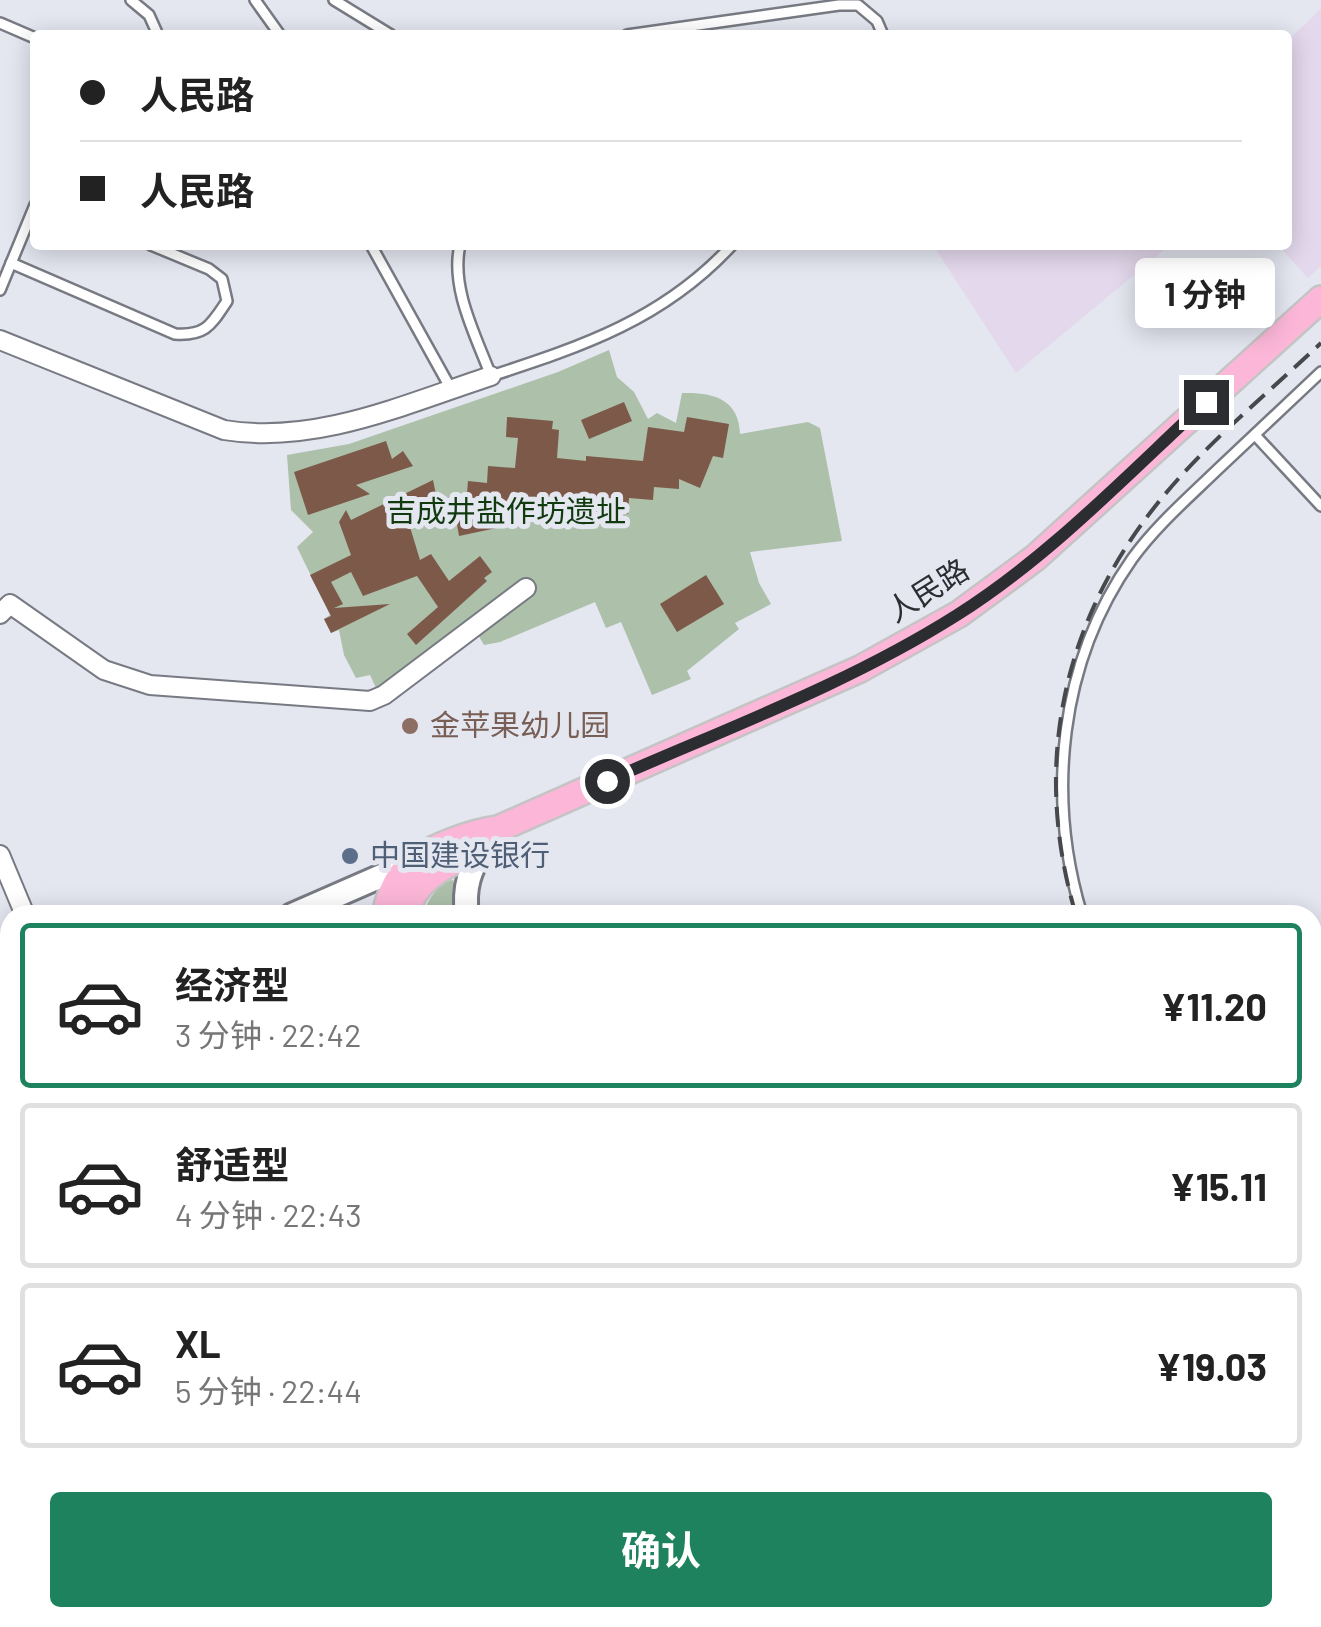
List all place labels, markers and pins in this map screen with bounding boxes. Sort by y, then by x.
place label: 金苹果幼儿园 [430,706,610,742]
marker: 金苹果幼儿园 [399,715,421,737]
place label: 中国建设银行 [370,836,550,872]
marker: 中国建设银行 [339,845,361,867]

